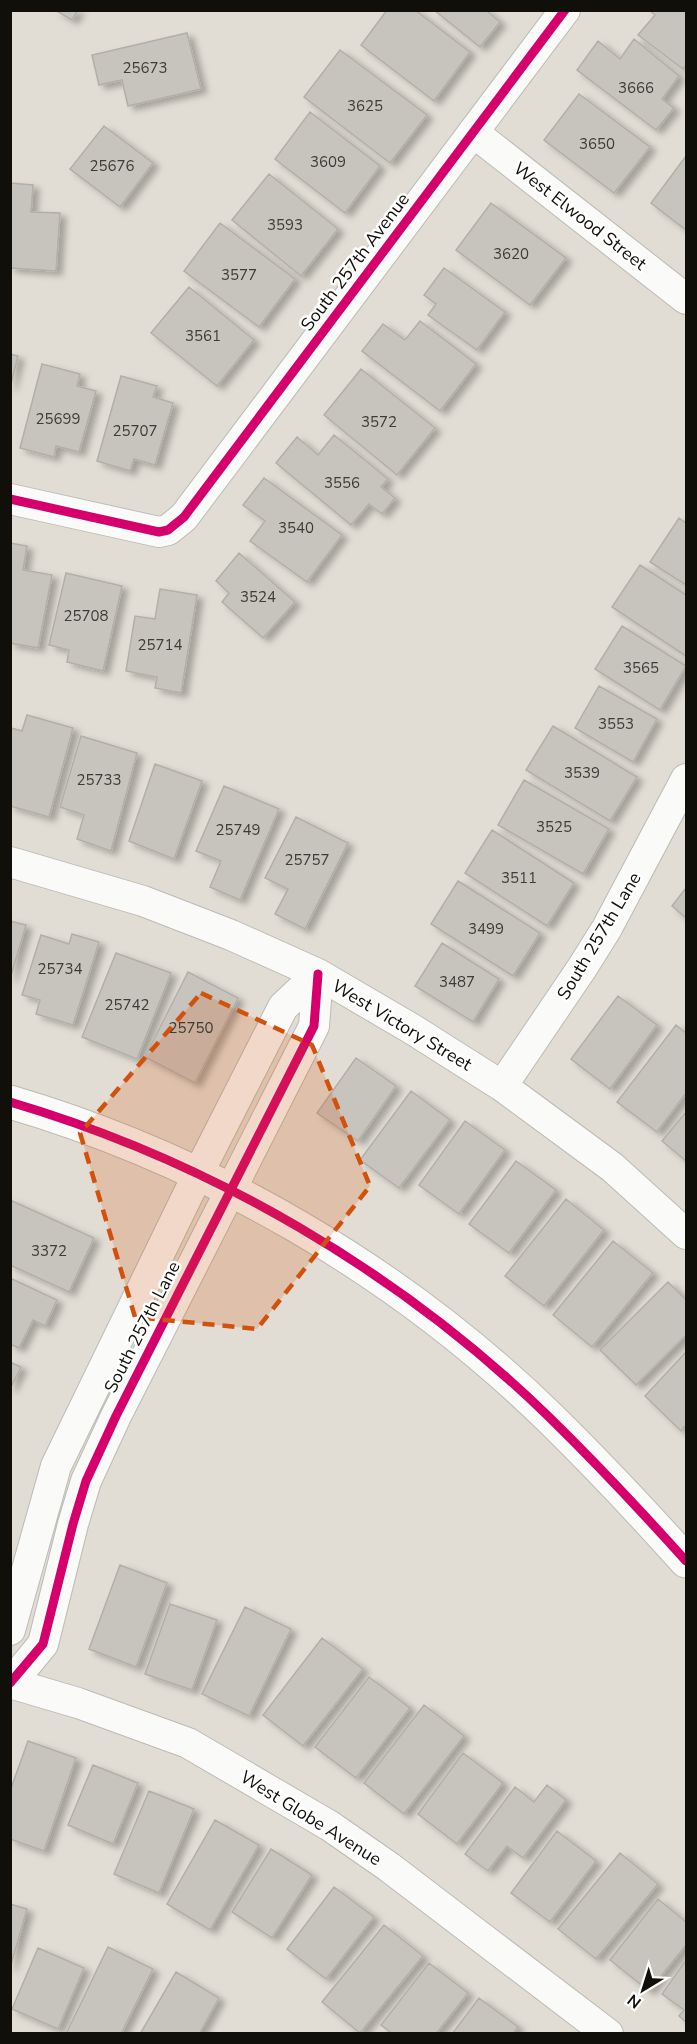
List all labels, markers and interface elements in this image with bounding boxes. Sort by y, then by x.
house number: 25673 [122,58,168,78]
house number: 3666 [618,78,654,98]
house number: 3625 [347,96,383,116]
house number: 3650 [579,134,615,154]
house number: 3609 [310,152,346,172]
house number: 25676 [89,156,135,176]
street label: West Elwood Street [509,156,652,276]
street label: South 257th Avenue [295,188,415,336]
house number: 3593 [267,215,303,235]
house number: 3620 [493,244,529,264]
house number: 3577 [221,265,257,285]
house number: 3561 [185,326,221,346]
house number: 25699 [35,409,81,429]
house number: 3572 [361,412,397,432]
house number: 25707 [112,421,158,441]
house number: 3556 [324,473,360,493]
house number: 3540 [278,518,314,538]
house number: 3524 [240,587,276,607]
house number: 25708 [63,606,109,626]
house number: 25714 [137,635,183,655]
house number: 3565 [623,658,659,678]
house number: 3553 [598,714,634,734]
house number: 3539 [564,763,600,783]
house number: 25733 [76,770,122,790]
house number: 3525 [536,817,572,837]
house number: 25749 [215,820,261,840]
house number: 25757 [284,850,330,870]
house number: 3511 [501,868,537,888]
street label: South 257th Lane [551,868,647,1004]
house number: 3499 [468,919,504,939]
house number: 25734 [37,959,83,979]
house number: 3487 [439,972,475,992]
street label: West Victory Street [328,974,477,1077]
house number: 25742 [104,995,150,1015]
house number: 25750 [168,1018,214,1038]
house number: 3372 [31,1241,67,1261]
street label: South 257th Lane [98,1257,186,1397]
street label: West Globe Avenue [236,1765,386,1871]
north arrow [613,1960,673,2020]
text: N [623,1989,646,2013]

